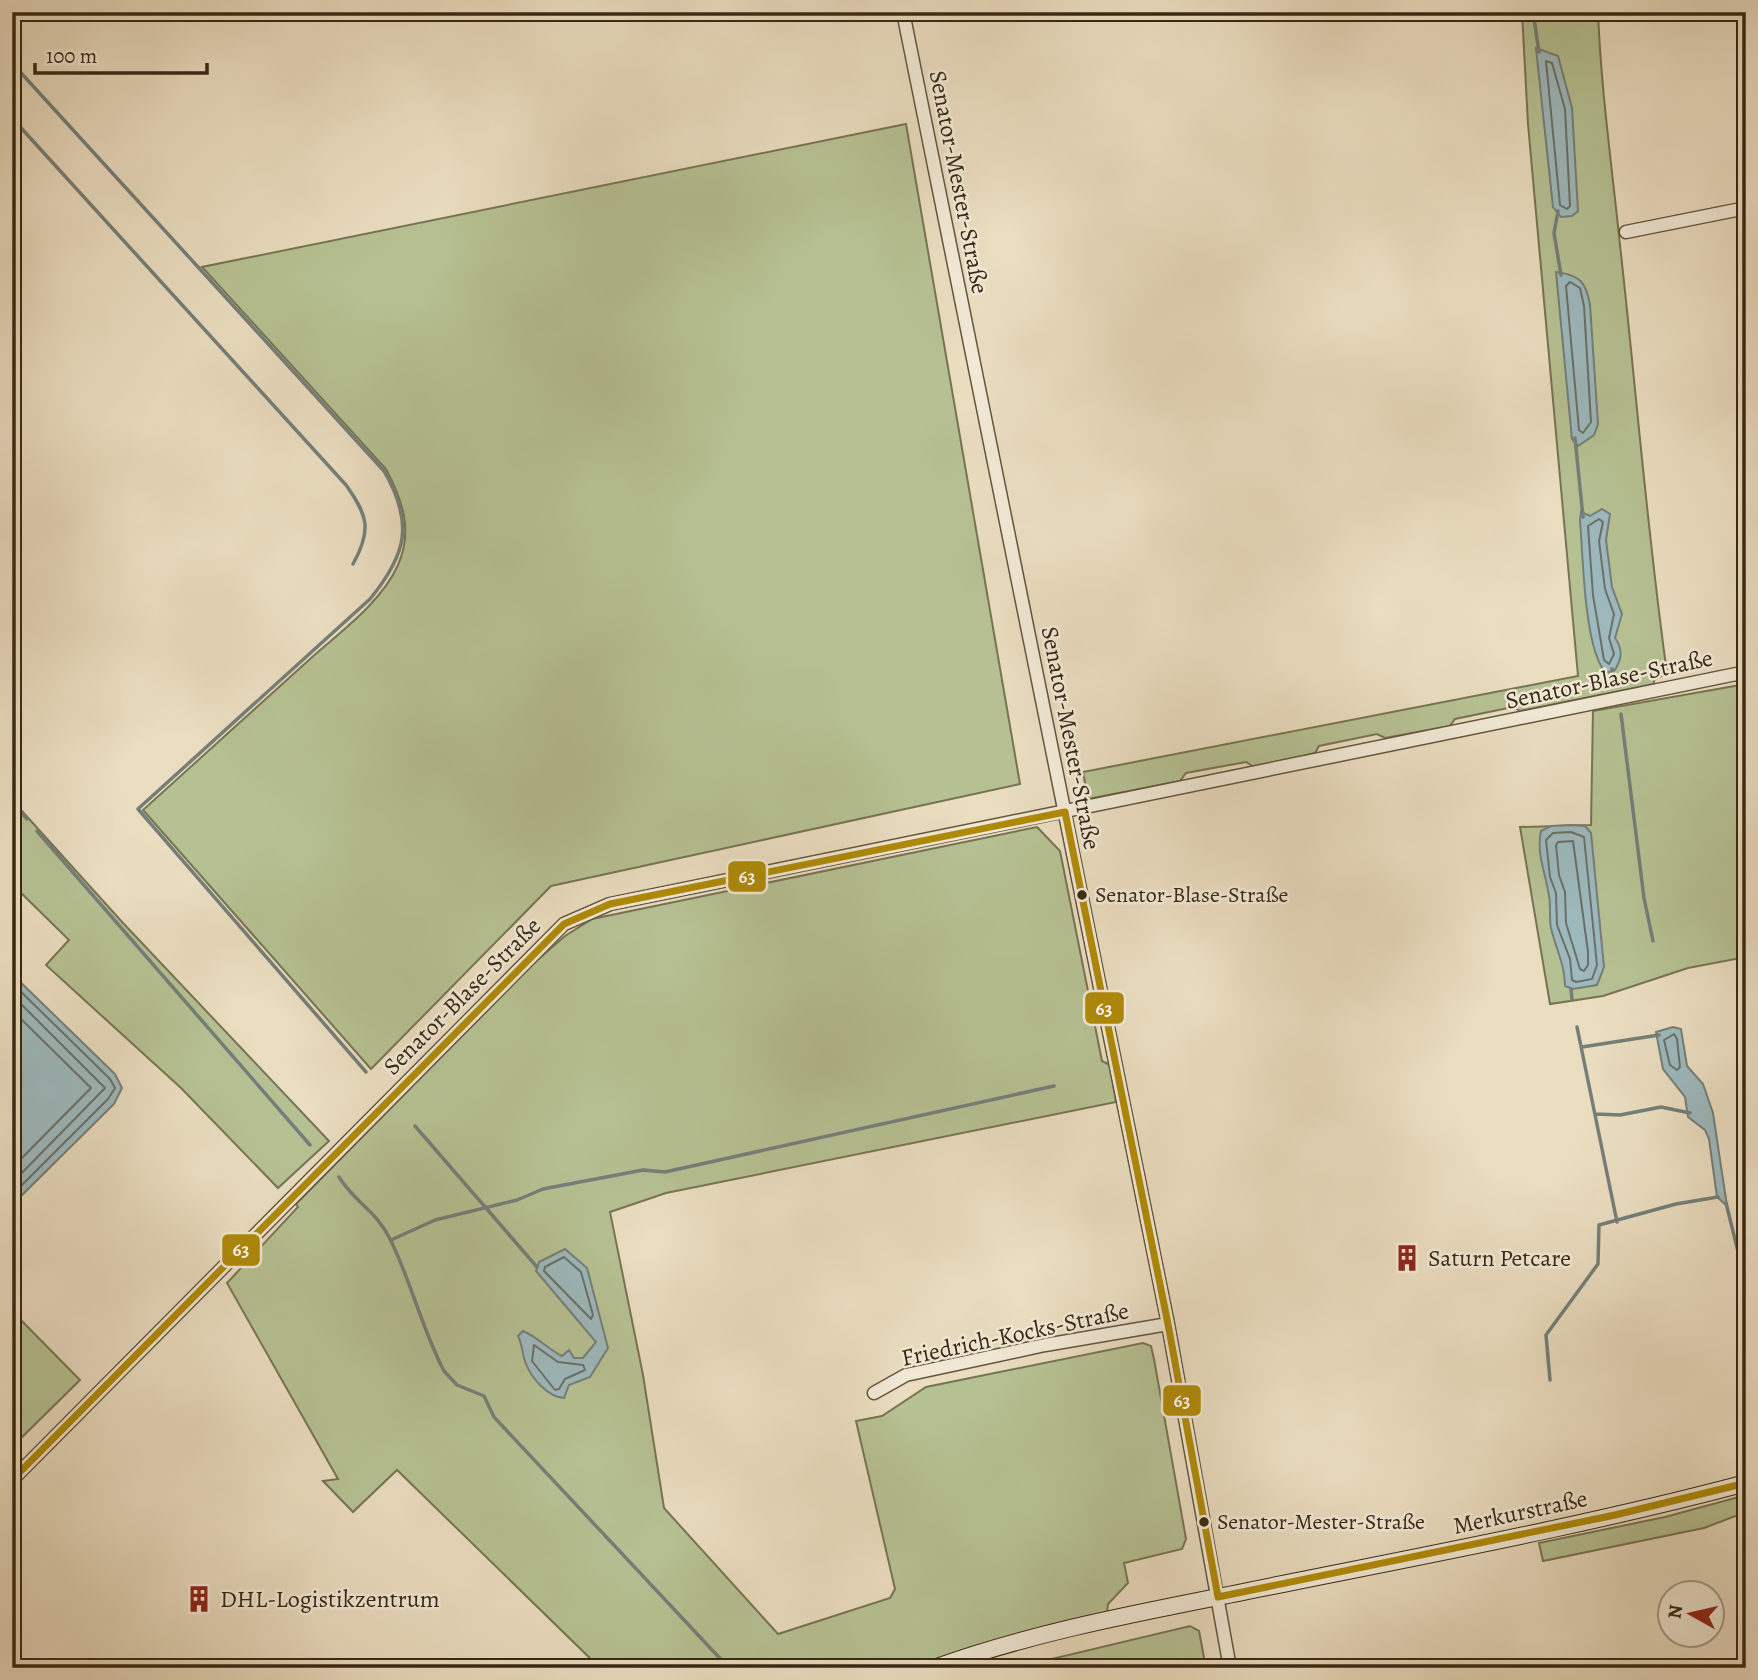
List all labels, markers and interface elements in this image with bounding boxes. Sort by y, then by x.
scale bar [35,32,206,76]
text: 100 m [46,42,97,70]
street label: Senator-Mester-Straße [922,68,996,296]
street label: Senator-Mester-Straße [1034,624,1108,852]
street label: Senator-Blase-Straße [1503,641,1715,717]
line badge: 63 [727,860,767,893]
text: 63 [738,864,756,890]
place label: Senator-Blase-Straße [1095,880,1288,910]
marker: Senator-Blase-Straße [1075,888,1089,902]
street label: Senator-Blase-Straße [376,910,548,1082]
line badge: 63 [1084,991,1125,1025]
text: 63 [1095,996,1113,1022]
line badge: 63 [221,1233,261,1267]
text: 63 [232,1237,250,1263]
place label: Saturn Petcare [1428,1242,1571,1274]
building icon: Saturn Petcare [1392,1243,1422,1273]
street label: Friedrich-Kocks-Straße [898,1294,1132,1374]
line badge: 63 [1162,1384,1202,1417]
text: 63 [1173,1388,1191,1414]
street label: Merkurstraße [1450,1482,1590,1542]
place label: Senator-Mester-Straße [1217,1507,1425,1537]
marker: Senator-Mester-Straße [1197,1515,1211,1529]
north arrow [1656,1578,1726,1648]
place label: DHL-Logistikzentrum [220,1583,440,1615]
building icon: DHL-Logistikzentrum [184,1584,214,1614]
text: N [1661,1603,1689,1620]

